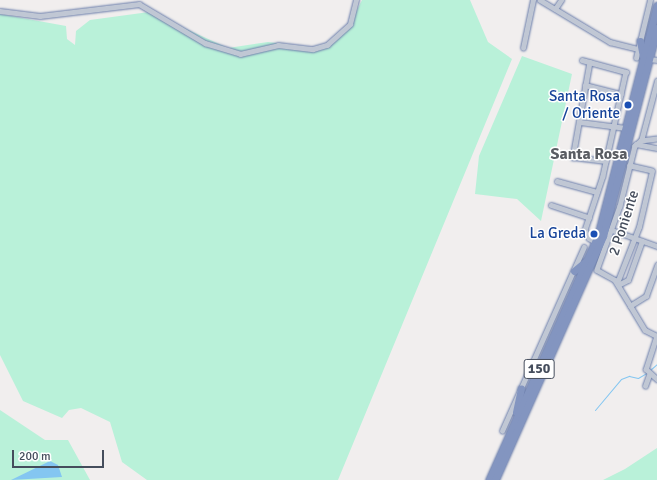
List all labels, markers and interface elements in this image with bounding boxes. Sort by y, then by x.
place label: Santa Rosa / Oriente [549,87,620,122]
marker: Santa Rosa / Oriente [623,100,633,110]
district label: Santa Rosa [551,144,627,164]
street label: 2 Poniente [605,188,643,258]
place label: La Greda [529,225,586,243]
marker: La Greda [589,229,599,239]
road number: 150 [523,357,555,381]
scale bar [14,442,106,468]
text: 200 m [19,449,51,464]

